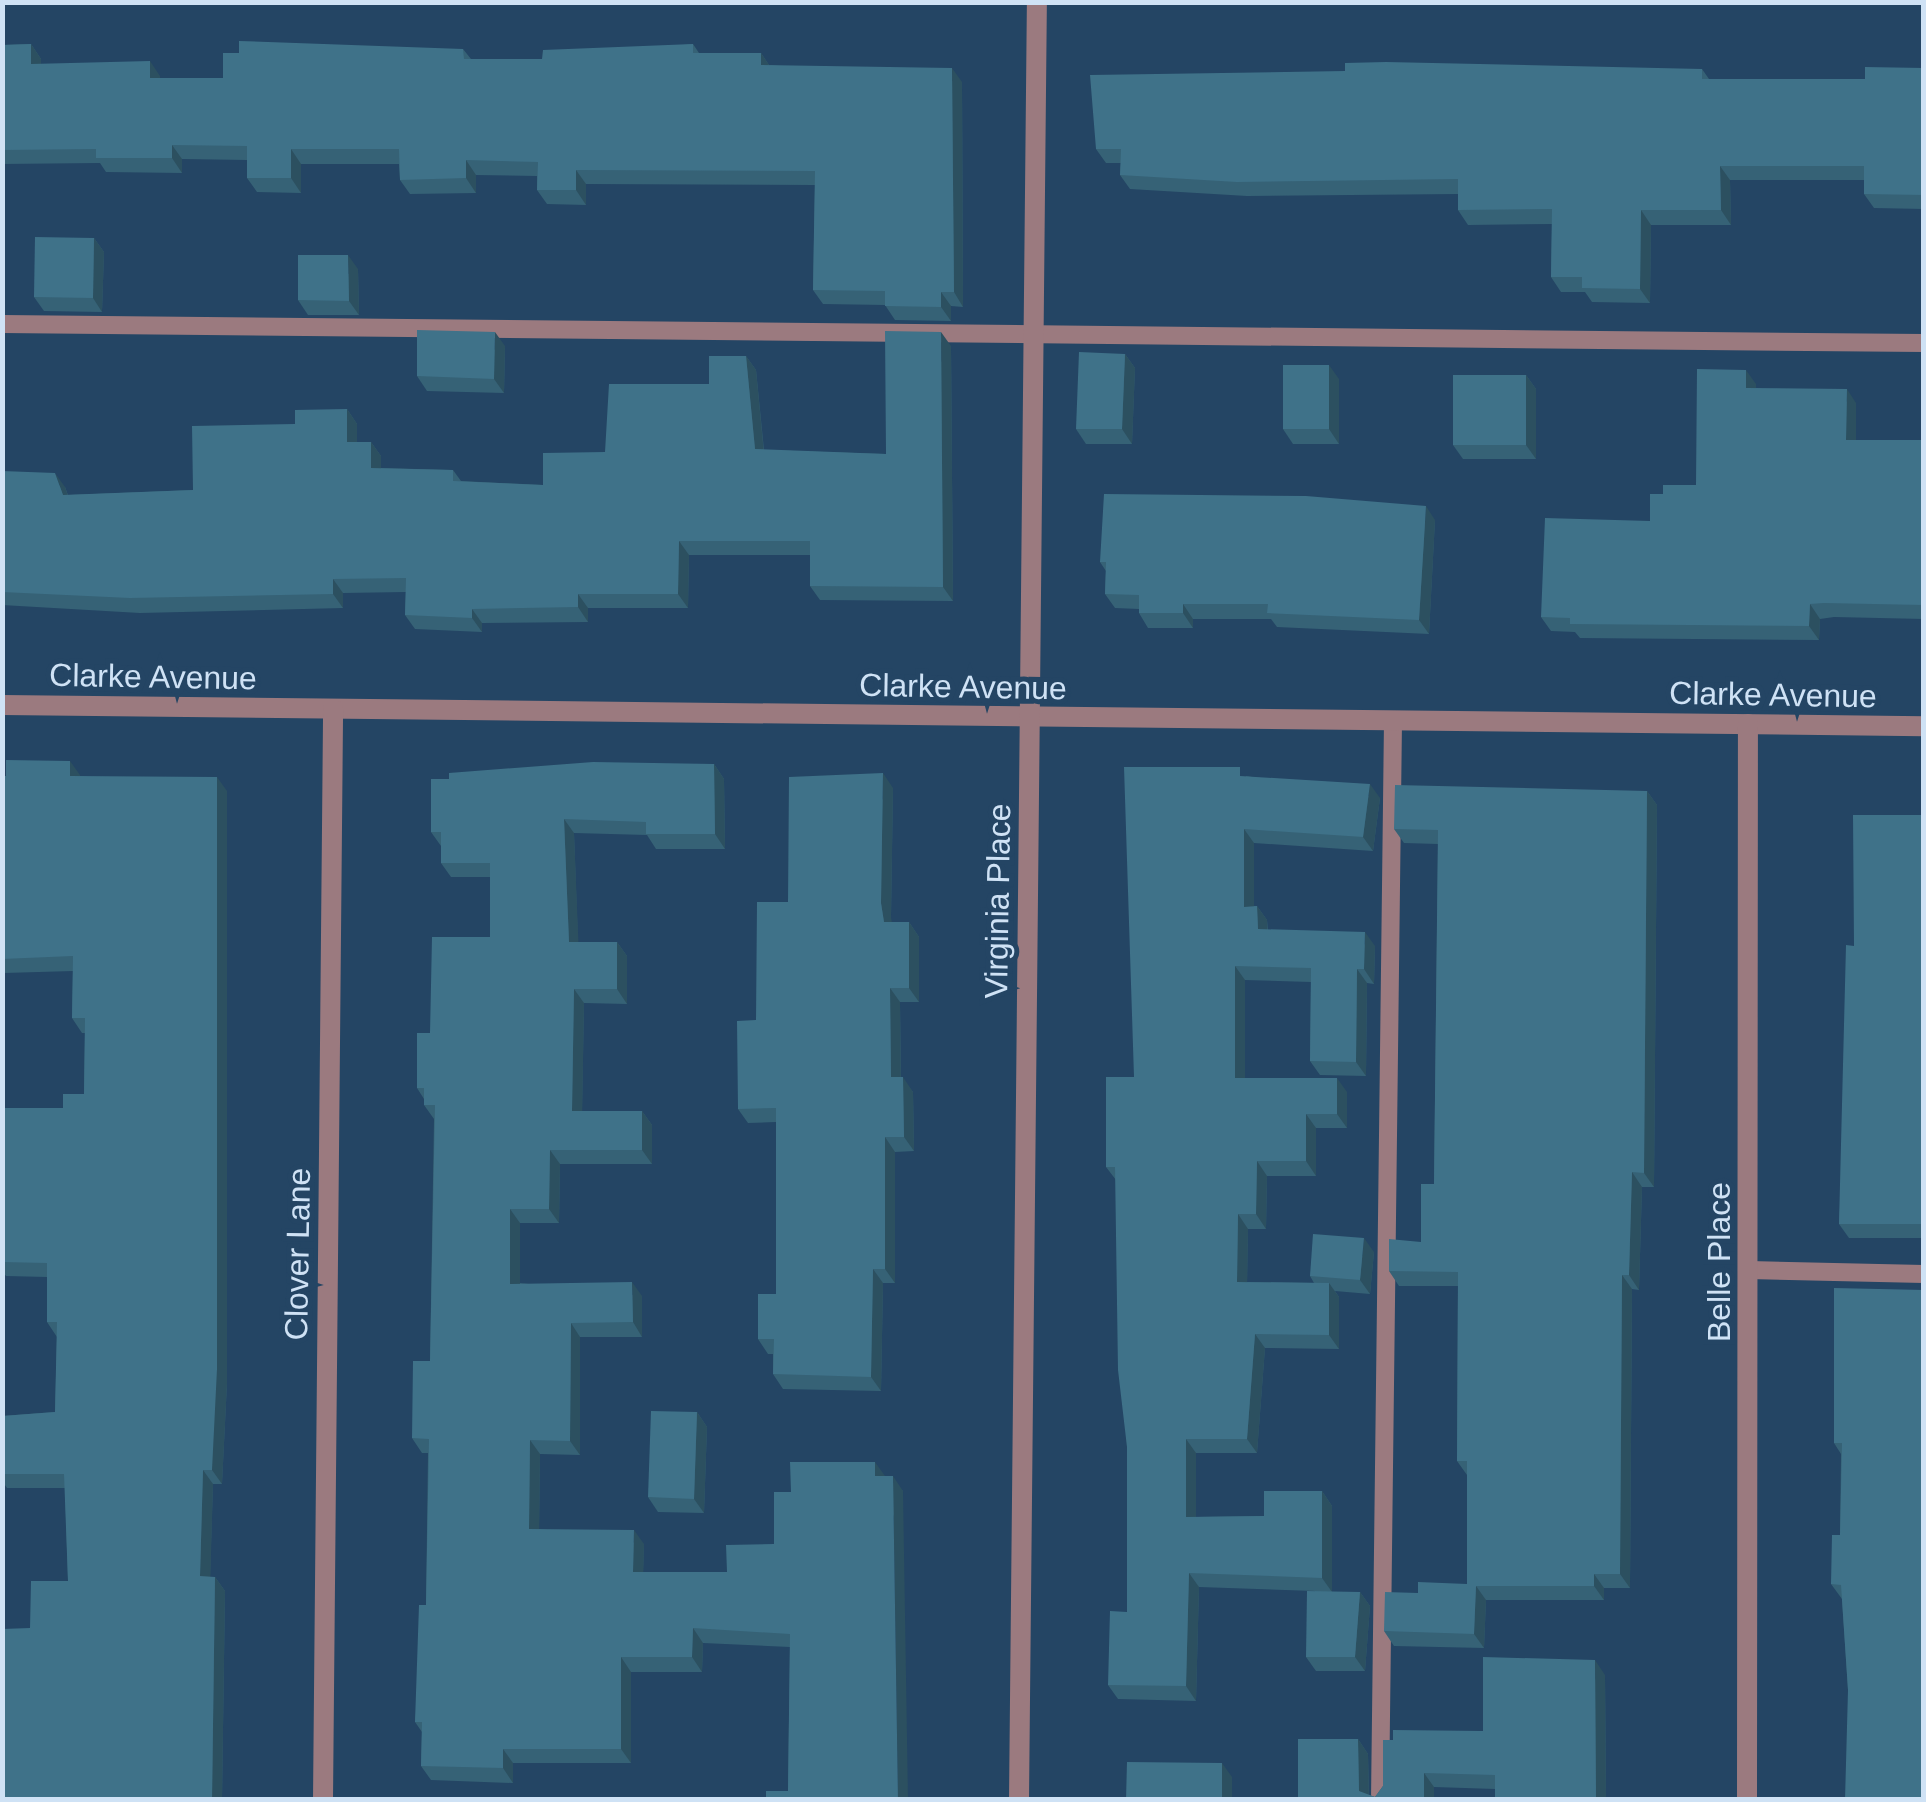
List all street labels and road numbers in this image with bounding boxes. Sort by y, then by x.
street label: Clarke Avenue [48,656,258,698]
street label: Clarke Avenue [858,666,1068,708]
street label: Clarke Avenue [1668,674,1878,716]
street label: Virginia Place [977,803,1019,999]
street label: Clover Lane [277,1167,319,1341]
street label: Belle Place [1700,1182,1738,1342]

